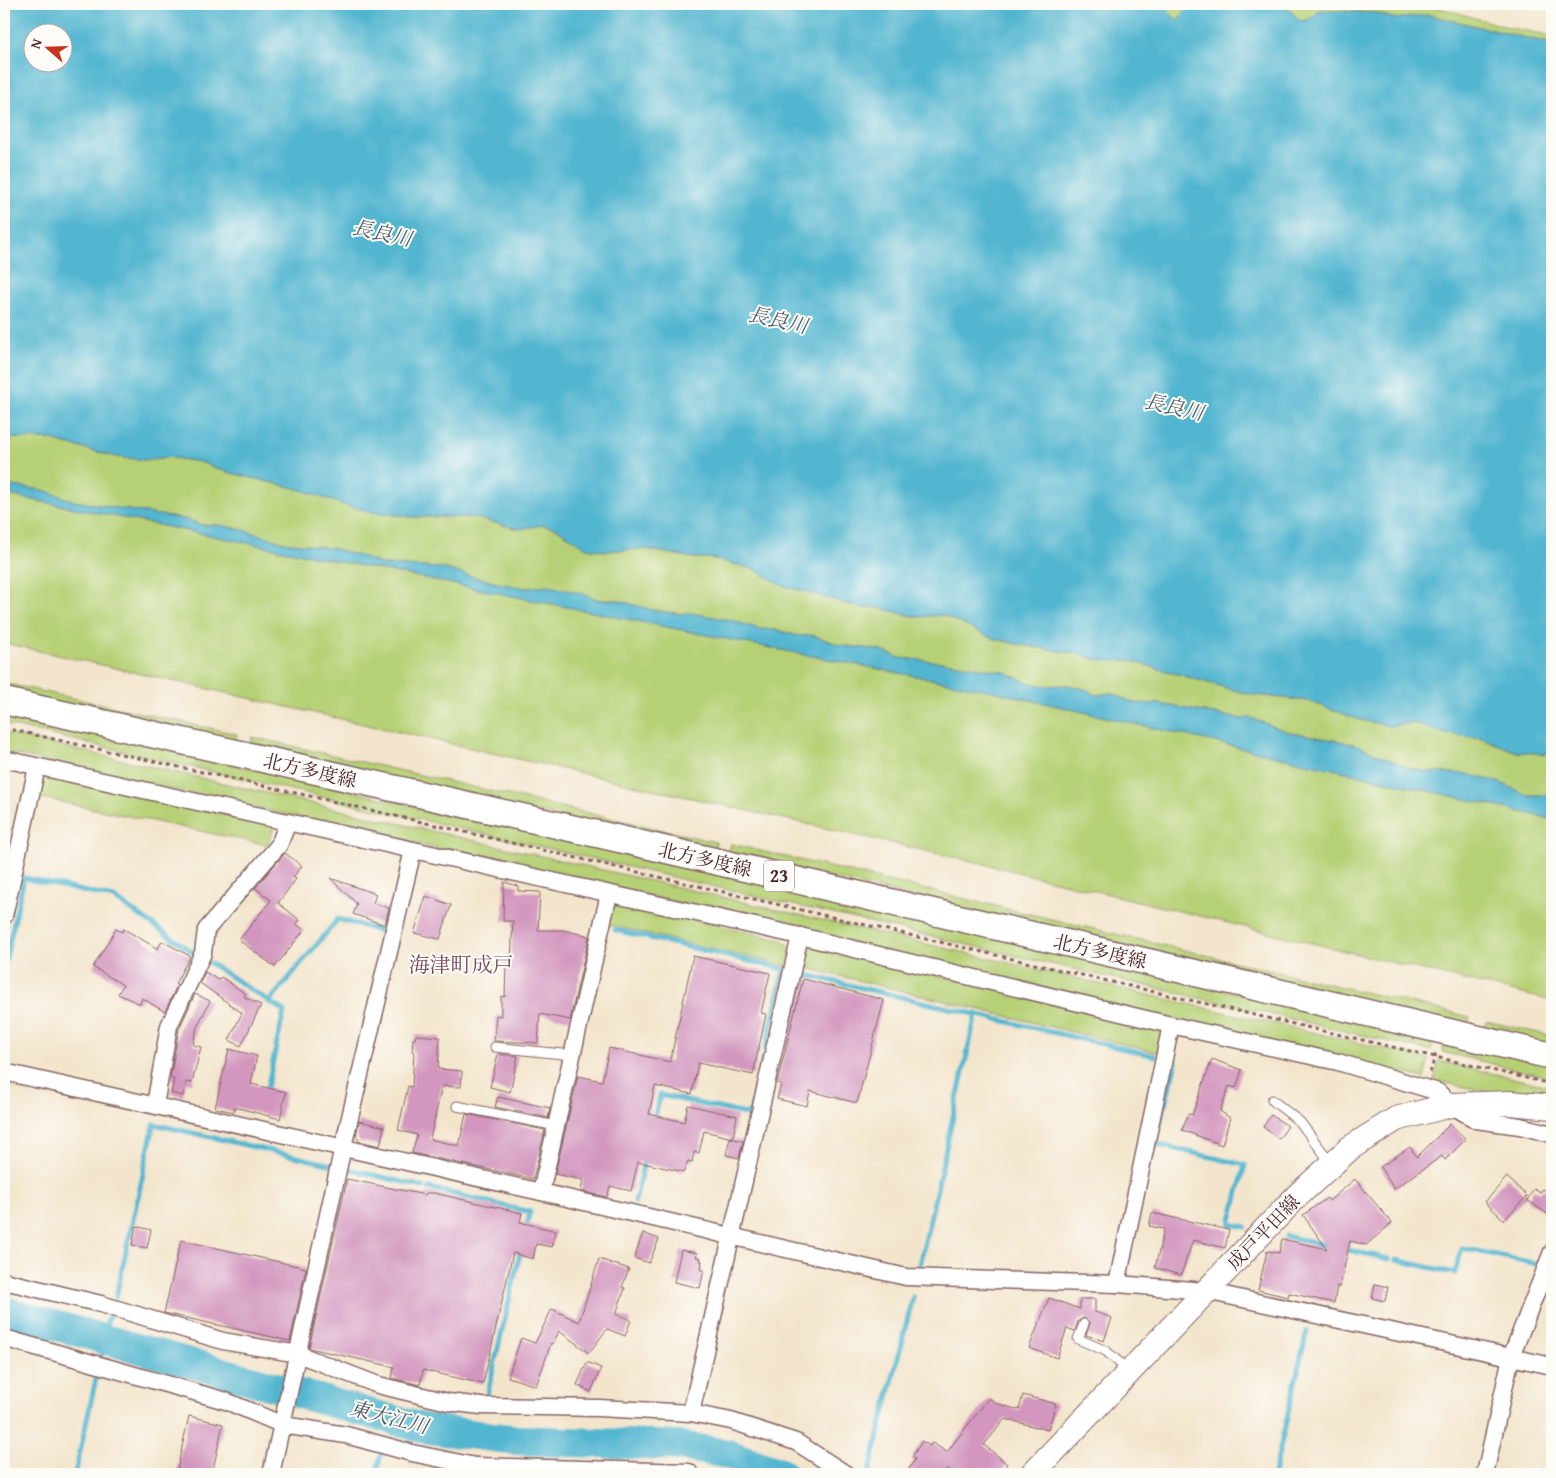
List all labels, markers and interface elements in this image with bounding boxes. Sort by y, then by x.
north arrow [22,22,72,72]
text: N [25,35,47,51]
water label: 長良川 [350,212,416,253]
water label: 長良川 [746,299,812,340]
water label: 長良川 [1142,386,1208,427]
street label: 北方多度線 [261,746,359,794]
street label: 北方多度線 [656,835,754,883]
road number: 23 [764,860,794,891]
street label: 北方多度線 [1051,927,1149,975]
district label: 海津町成戸 [409,949,514,980]
street label: 成戸平田線 [1220,1188,1306,1276]
water label: 東大江川 [347,1393,433,1441]

